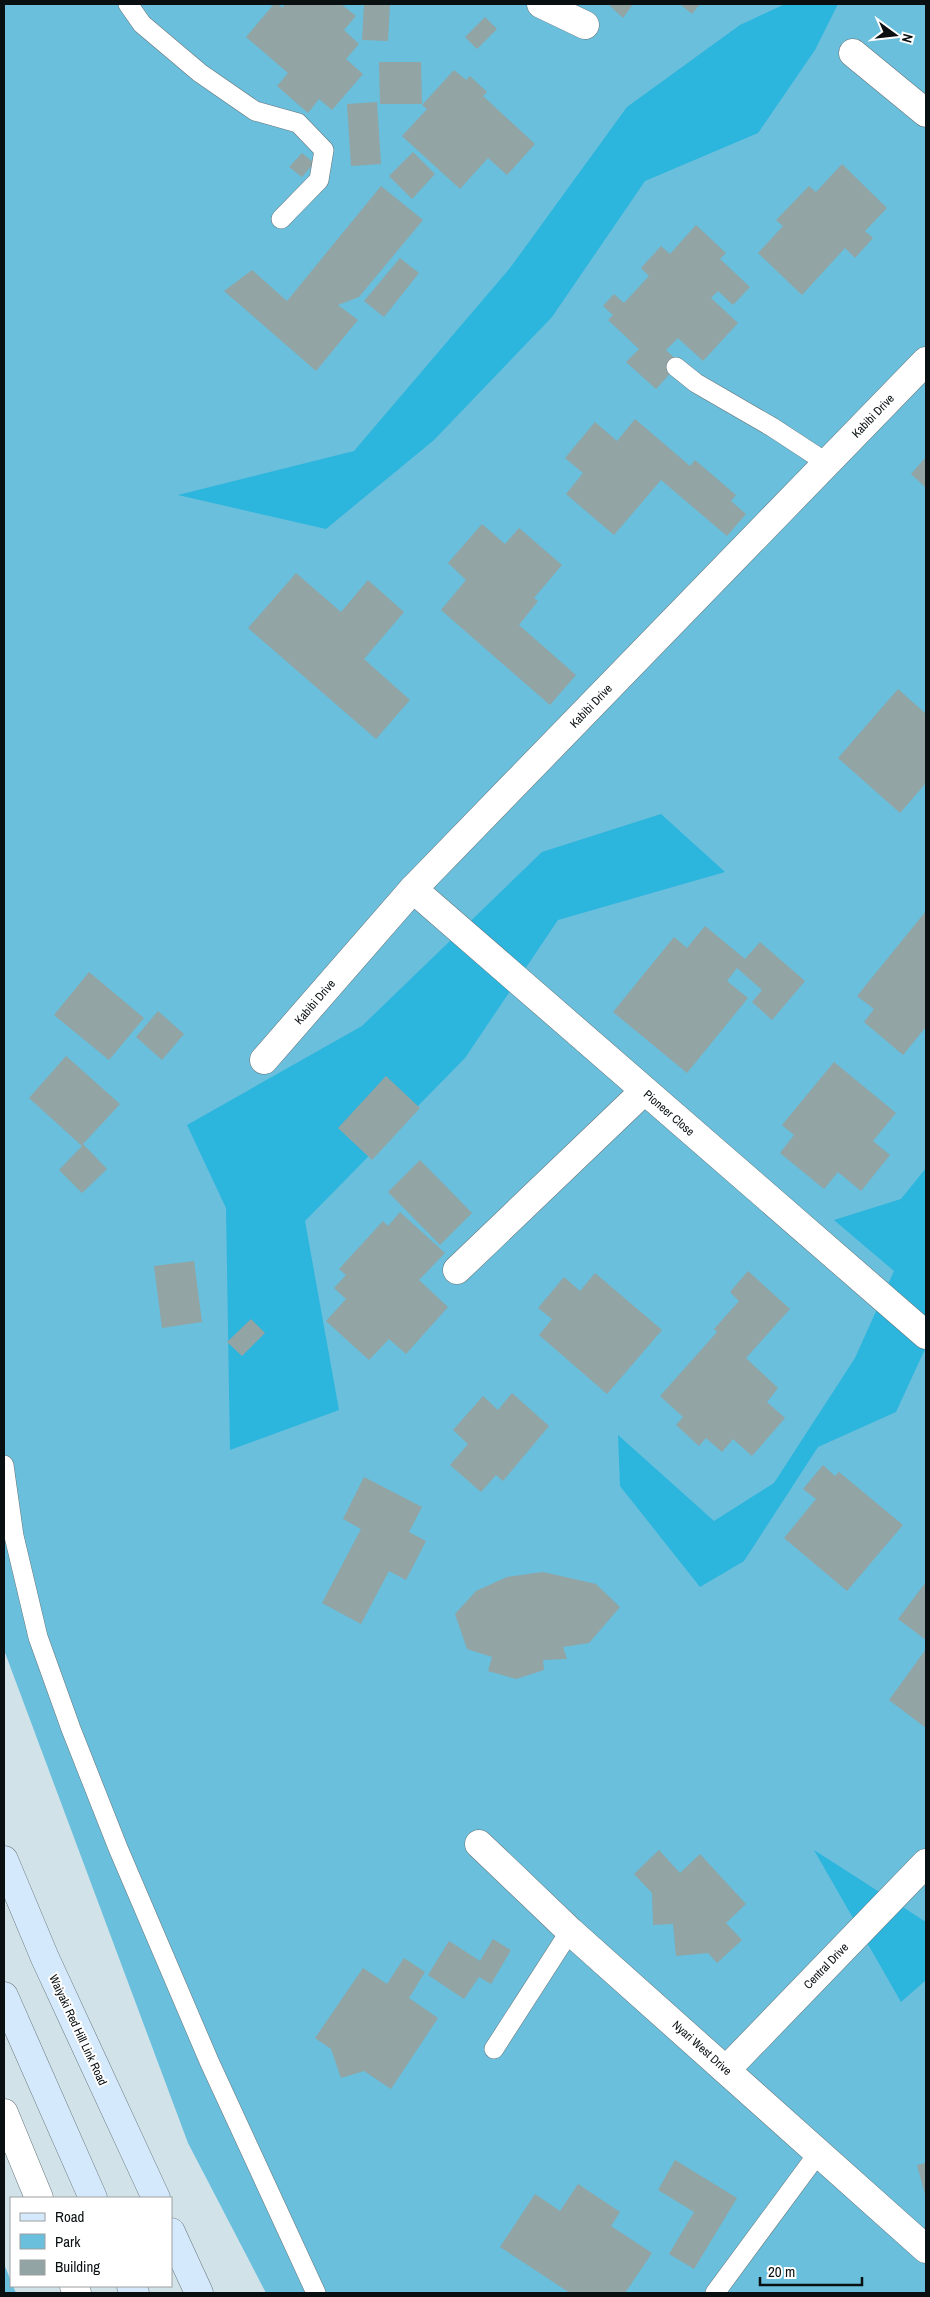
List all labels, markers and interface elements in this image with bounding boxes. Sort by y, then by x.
north arrow [870,10,920,60]
text: N [898,32,917,45]
street label: Kabibi Drive [848,391,898,441]
street label: Kabibi Drive [566,681,616,731]
street label: Kabibi Drive [291,976,339,1028]
street label: Pioneer Close [640,1087,698,1139]
street label: Central Drive [800,1940,852,1992]
street label: Waiyaki Red Hill Link Road [45,1972,111,2088]
street label: Nyari West Drive [669,2017,735,2079]
legend [10,2197,172,2287]
text: Road [55,2206,84,2227]
text: Park [55,2231,81,2252]
scale bar [760,2254,862,2286]
text: Building [55,2256,100,2277]
text: 20 m [768,2261,795,2282]

